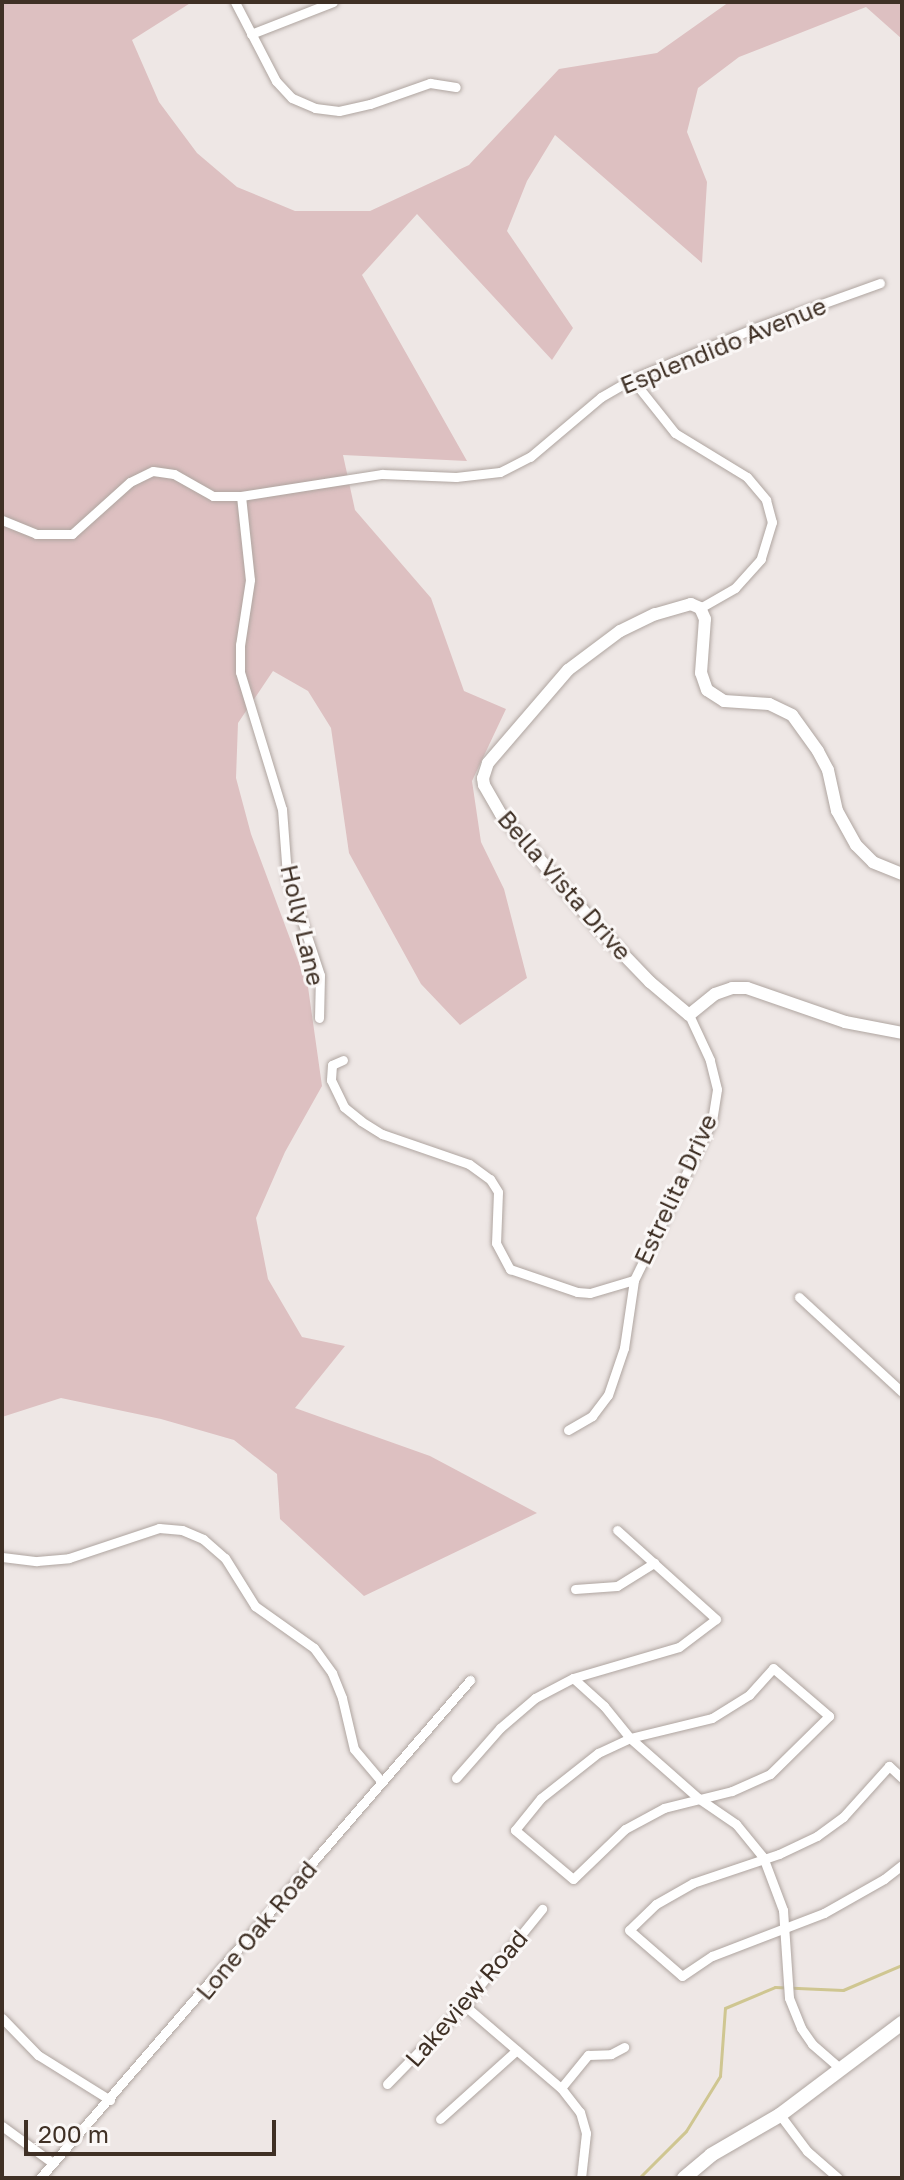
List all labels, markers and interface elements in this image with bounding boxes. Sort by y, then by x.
street label: Esplendido Avenue [616,291,830,399]
street label: Bella Vista Drive [492,804,638,966]
street label: Holly Lane [275,862,331,988]
street label: Estrelita Drive [628,1109,722,1269]
street label: Lone Oak Road [190,1855,322,2005]
street label: Lakeview Road [399,1924,533,2072]
scale bar [28,2104,280,2154]
text: 200 m [38,2119,109,2148]

